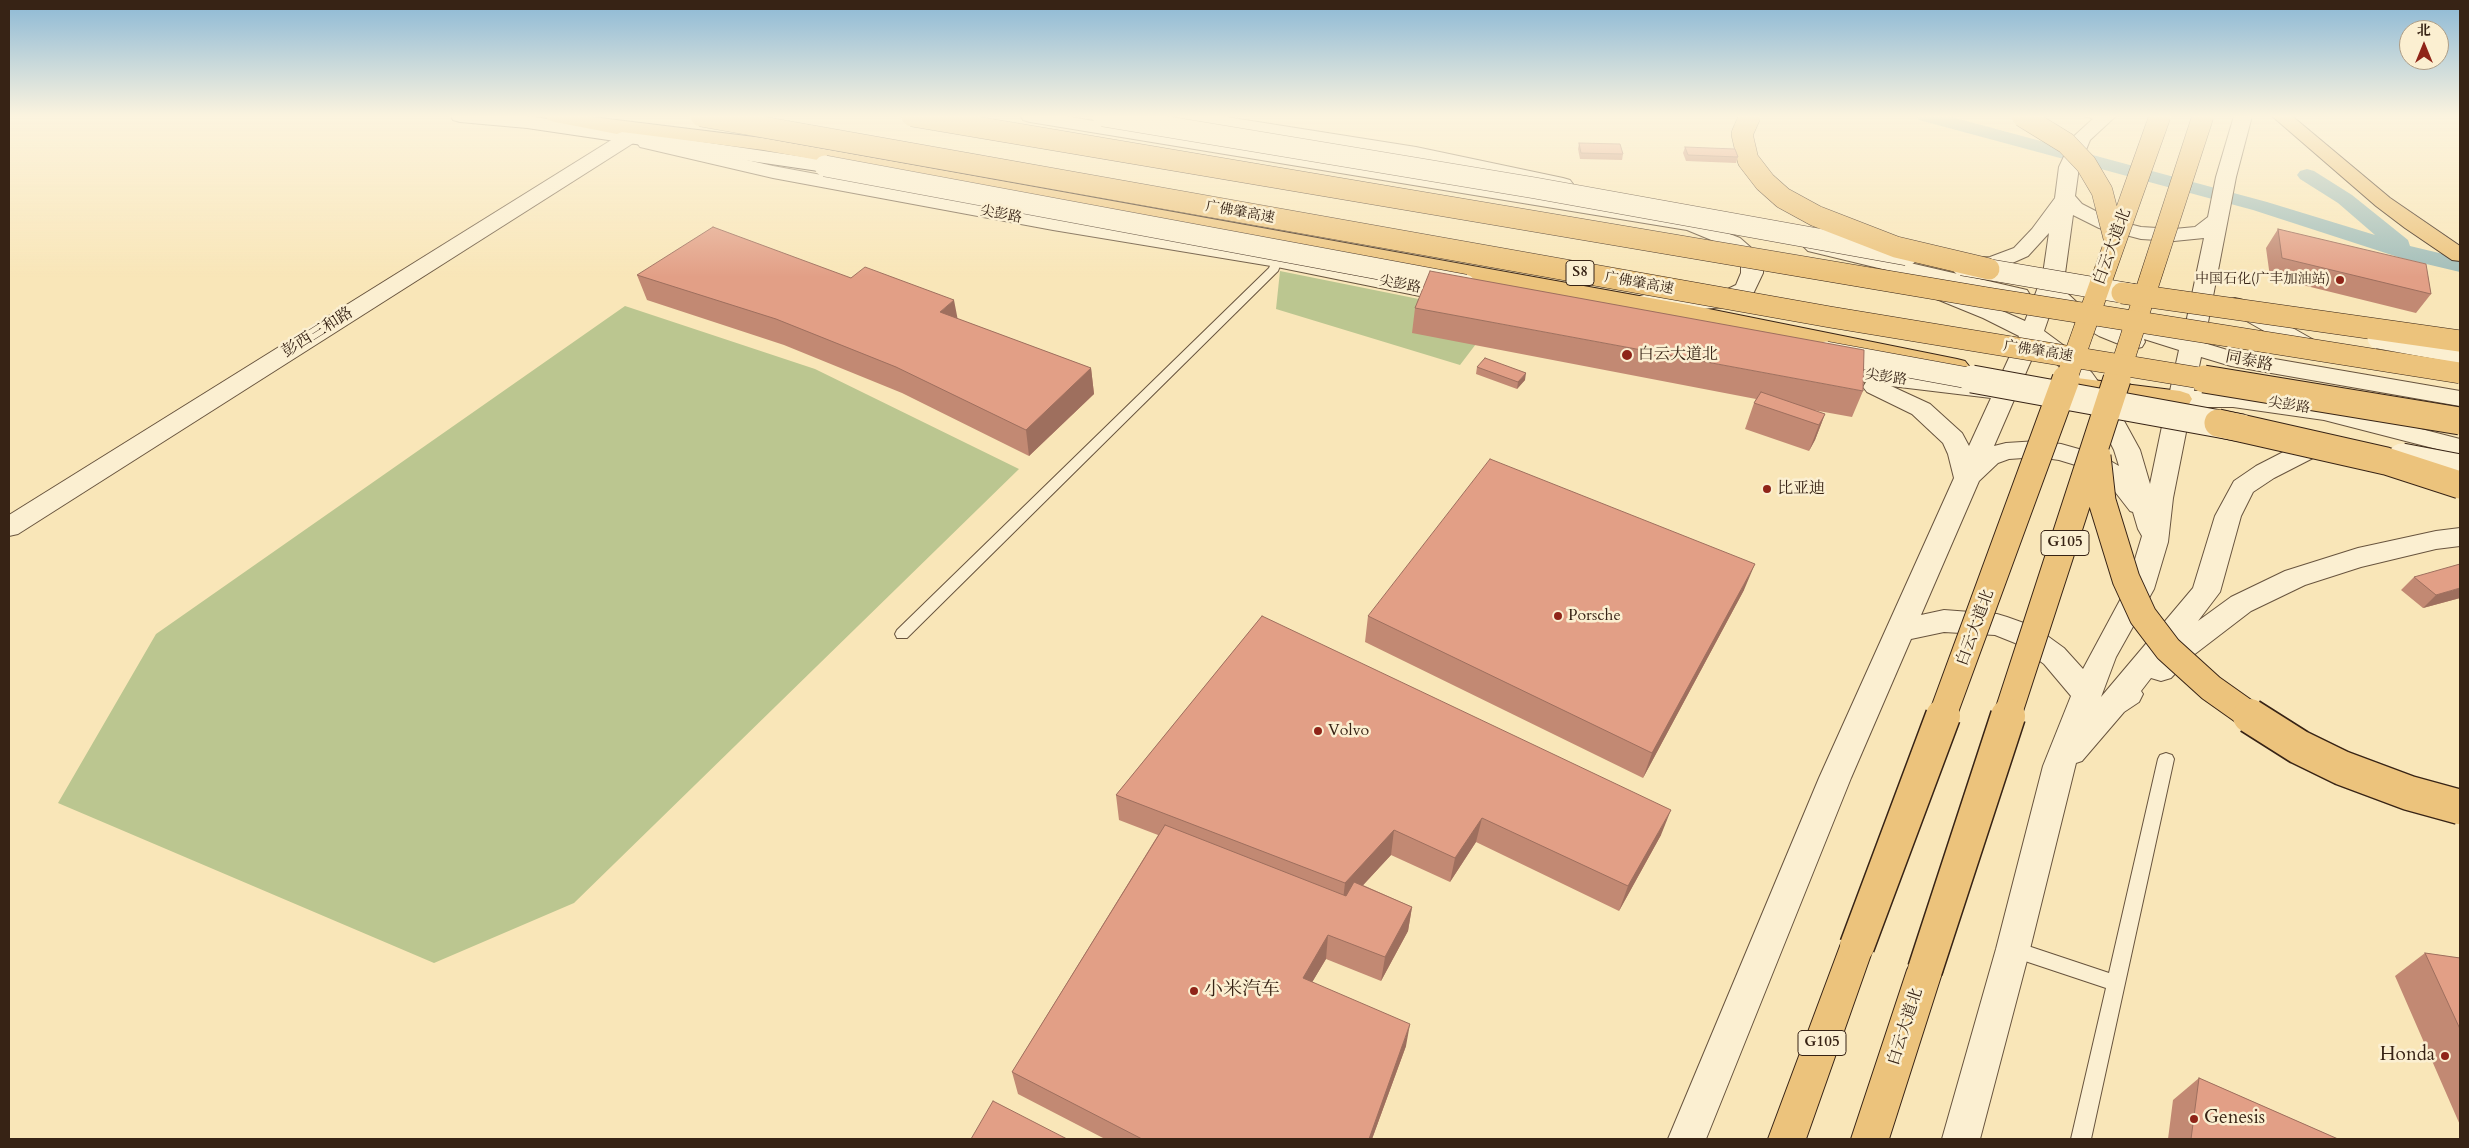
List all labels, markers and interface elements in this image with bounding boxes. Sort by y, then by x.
north arrow [2399,20,2449,70]
text: 北 [2417,21,2431,40]
street label: 广佛肇高速 [1204,199,1276,227]
street label: 尖彭路 [979,203,1023,227]
street label: 白云大道北 [2090,206,2136,288]
road number: S8 [1566,260,1594,286]
street label: 广佛肇高速 [1603,270,1675,298]
place label: 中国石化(广丰加油站) [2195,272,2330,288]
street label: 尖彭路 [1378,273,1422,297]
marker: 中国石化(广丰加油站) [2334,274,2346,286]
street label: 彭西三和路 [279,304,357,362]
street label: 广佛肇高速 [2002,338,2074,366]
place label: 白云大道北 [1638,345,1718,365]
marker: 白云大道北 [1620,348,1634,362]
street label: 同泰路 [2224,348,2274,376]
street label: 尖彭路 [1864,367,1908,389]
street label: 尖彭路 [2267,394,2311,418]
place label: 比亚迪 [1777,479,1825,499]
marker: 比亚迪 [1761,483,1773,495]
road number: G105 [2041,530,2089,556]
street label: 白云大道北 [1953,587,1999,669]
place label: Porsche [1568,606,1621,626]
marker: Porsche [1552,610,1564,622]
place label: Volvo [1328,721,1369,741]
marker: Volvo [1312,725,1324,737]
place label: 小米汽车 [1204,980,1280,1002]
marker: 小米汽车 [1188,985,1200,997]
street label: 白云大道北 [1885,986,1927,1068]
road number: G105 [1798,1030,1846,1056]
place label: Honda [2380,1045,2435,1067]
marker: Honda [2439,1050,2451,1062]
place label: Genesis [2204,1108,2265,1130]
marker: Genesis [2188,1113,2200,1125]

